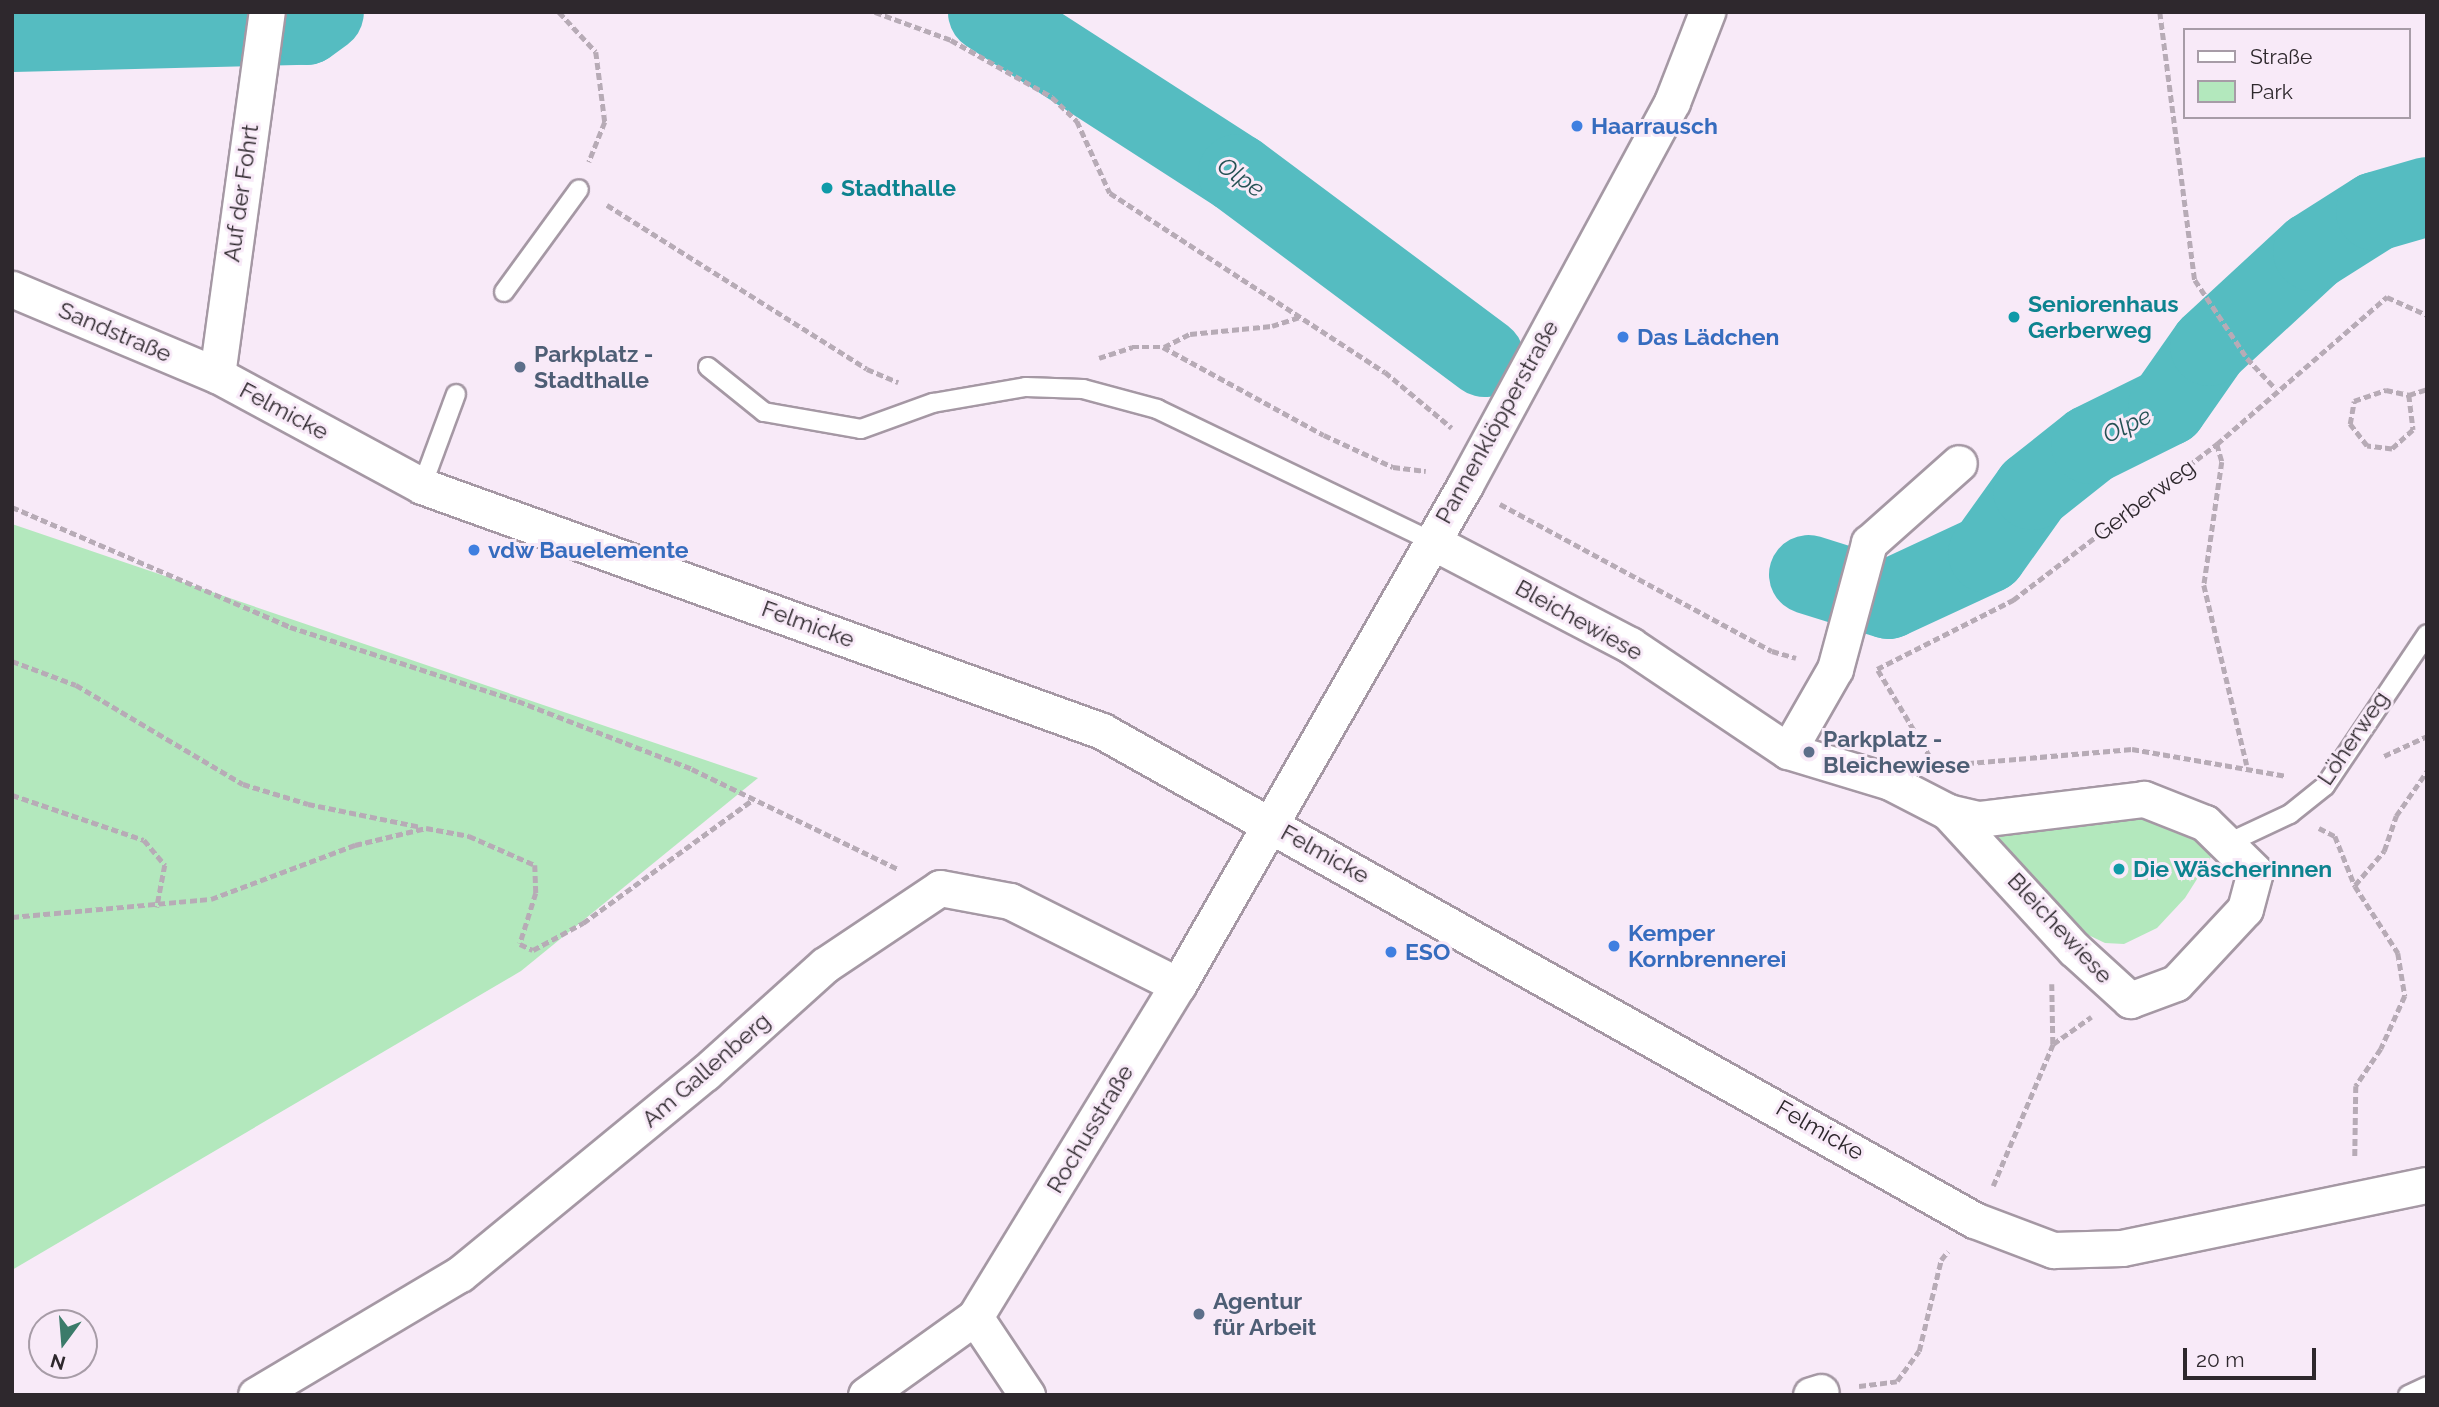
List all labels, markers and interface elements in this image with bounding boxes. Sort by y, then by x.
legend [2184,28,2411,119]
text: Straße [2250,44,2312,69]
text: Park [2250,79,2293,104]
place label: Haarrausch [1591,112,1718,140]
marker: Haarrausch [1569,118,1585,134]
street label: Auf der Fohrt [218,122,264,264]
water label: Olpe [1212,151,1270,203]
place label: Stadthalle [841,174,956,202]
marker: Stadthalle [819,180,835,196]
place label: Seniorenhaus Gerberweg [2028,290,2179,344]
street label: Sandstraße [54,296,176,368]
marker: Seniorenhaus Gerberweg [2006,309,2022,325]
street label: Pannenklöpperstraße [1430,316,1564,528]
place label: Das Lädchen [1637,323,1779,351]
marker: Das Lädchen [1615,329,1631,345]
place label: Parkplatz - Stadthalle [534,340,653,394]
marker: Parkplatz - Stadthalle [512,359,528,375]
street label: Felmicke [235,376,333,446]
water label: Olpe [2098,401,2156,449]
street label: Gerberweg [2088,453,2200,547]
place label: vdw Bauelemente [488,536,689,564]
marker: vdw Bauelemente [466,542,482,558]
street label: Bleichewiese [1511,574,1647,666]
street label: Felmicke [758,595,858,653]
street label: Löherweg [2311,686,2395,790]
place label: Parkplatz - Bleichewiese [1823,725,1970,779]
marker: Parkplatz - Bleichewiese [1801,744,1817,760]
street label: Felmicke [1276,819,1374,889]
place label: Die Wäscherinnen [2133,855,2333,883]
marker: Die Wäscherinnen [2111,861,2127,877]
street label: Bleichewiese [2002,867,2118,989]
place label: Kemper Kornbrennerei [1628,919,1786,973]
place label: ESO [1405,938,1450,966]
marker: Kemper Kornbrennerei [1606,938,1622,954]
marker: ESO [1383,944,1399,960]
street label: Am Gallenberg [636,1007,776,1133]
street label: Rochusstraße [1041,1060,1139,1198]
street label: Felmicke [1771,1094,1869,1166]
place label: Agentur für Arbeit [1213,1287,1318,1341]
marker: Agentur für Arbeit [1191,1306,1207,1322]
north arrow [28,1309,98,1379]
scale bar [2187,1334,2320,1378]
text: 20 m [2196,1347,2244,1372]
text: N [48,1350,68,1375]

